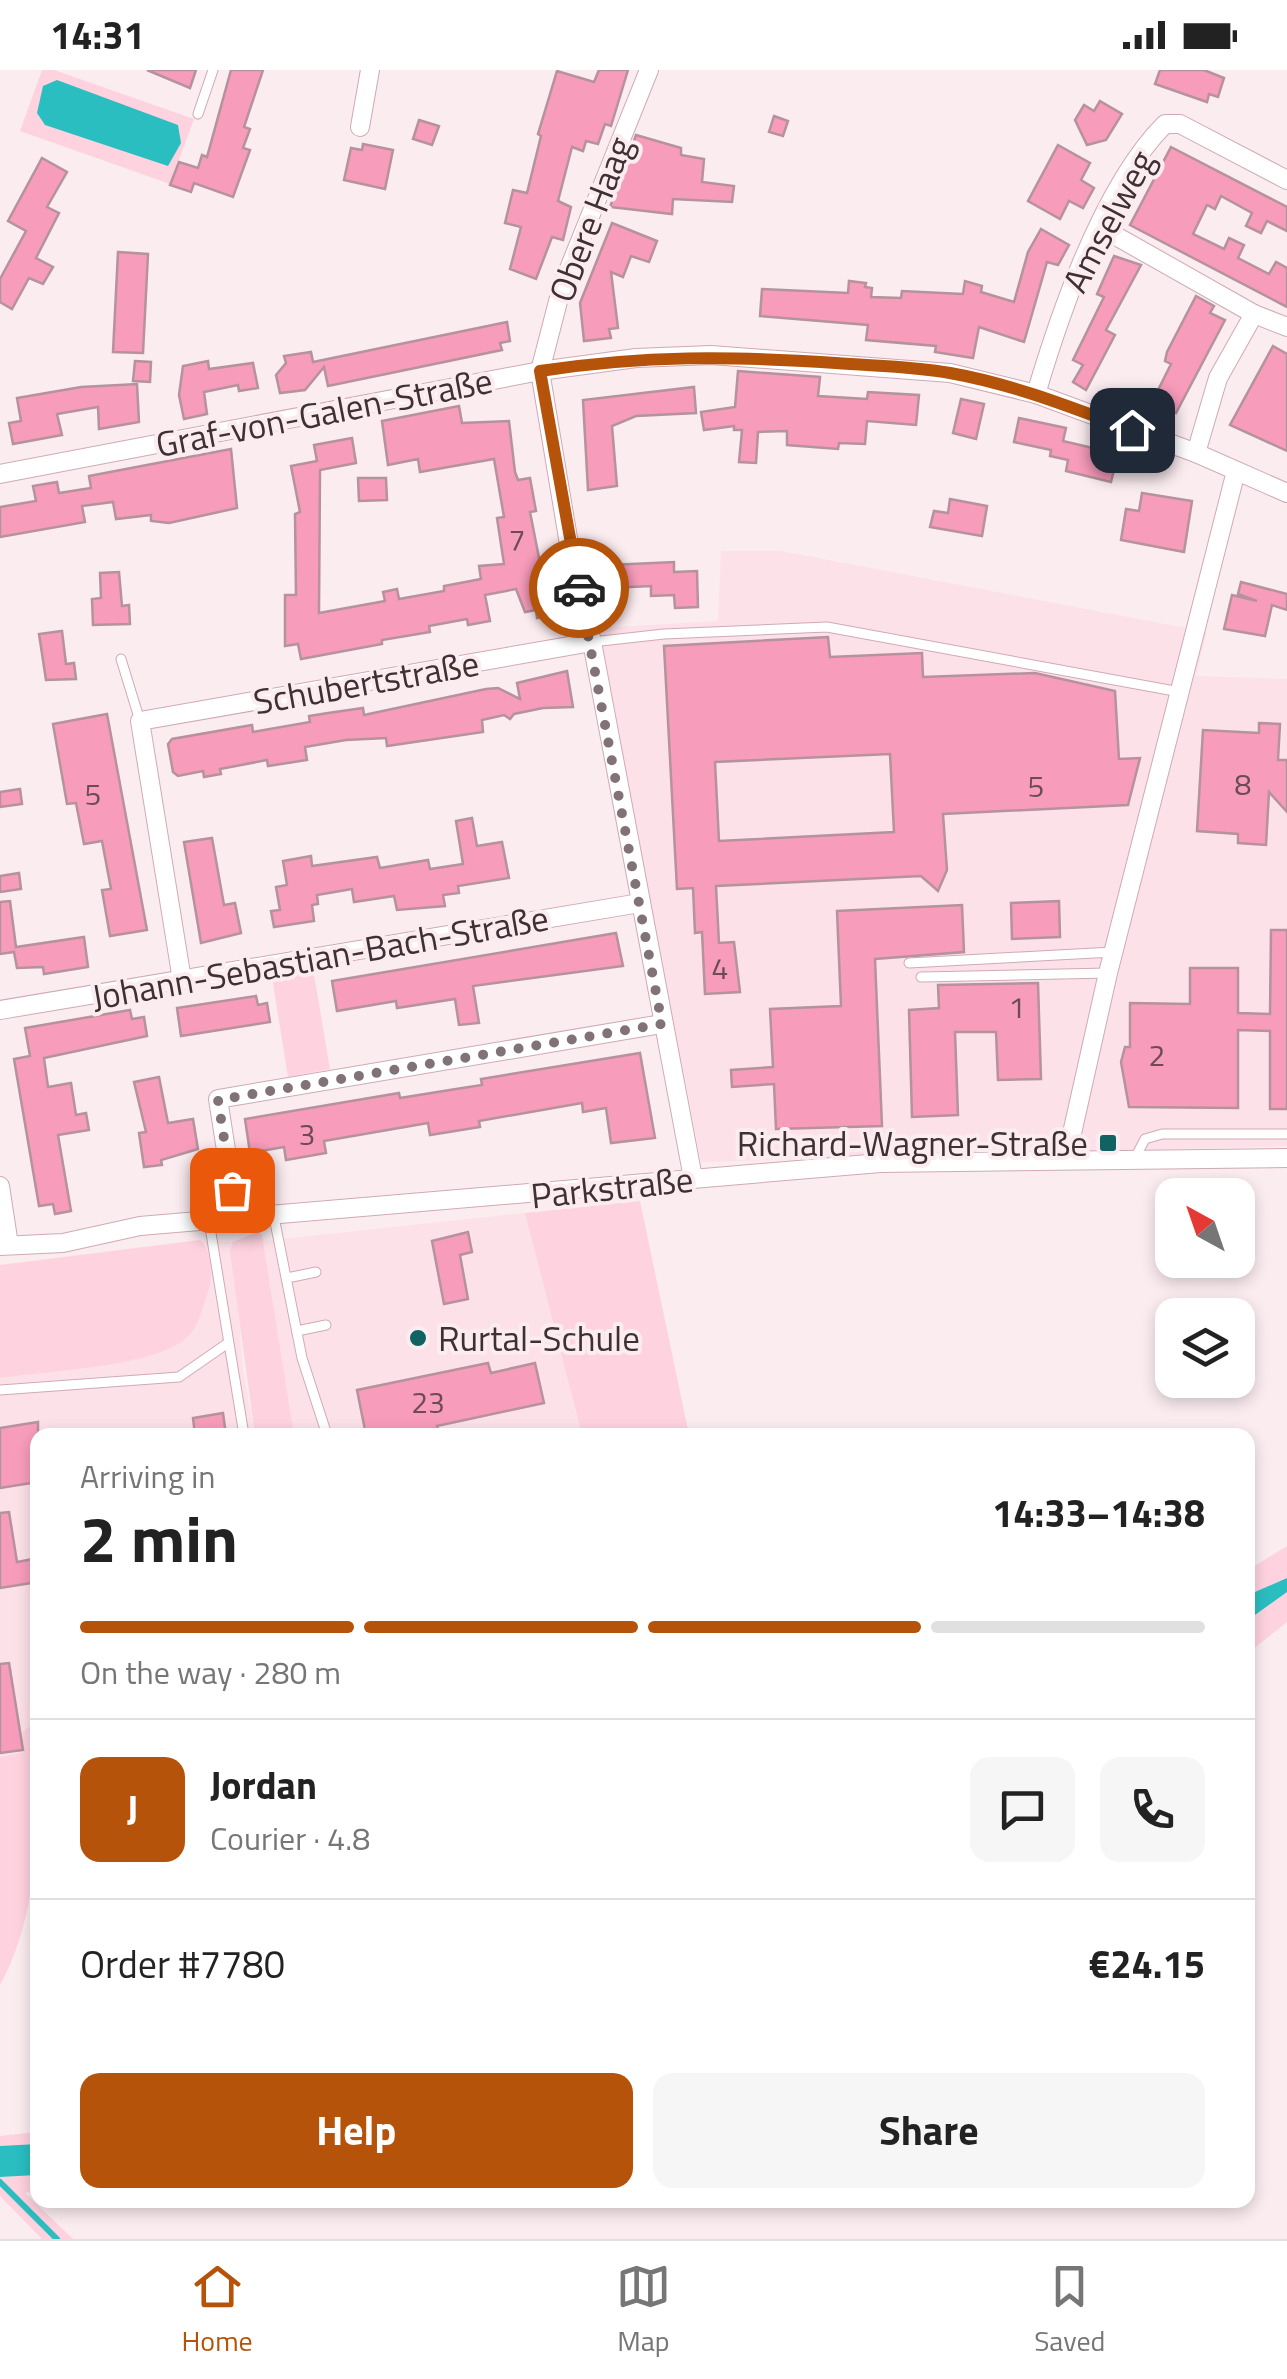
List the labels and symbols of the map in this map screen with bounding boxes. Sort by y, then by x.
street label: Obere Haag [534,129,646,309]
street label: Amselweg [1048,140,1168,302]
street label: Graf-von-Galen-Straße [151,353,497,471]
pin [1090,388,1175,473]
house number: 7 [509,516,525,562]
courier [529,538,629,638]
street label: Schubertstraße [249,636,483,728]
house number: 8 [1235,761,1251,807]
house number: 5 [1028,763,1044,809]
house number: 5 [85,771,101,817]
street label: Johann-Sebastian-Bach-Straße [87,890,553,1024]
house number: 4 [712,945,728,991]
house number: 1 [1009,984,1025,1030]
house number: 2 [1149,1032,1165,1078]
house number: 3 [299,1111,315,1157]
place label: Richard-Wagner-Straße [737,1116,1088,1170]
marker: Richard-Wagner-Straße [1097,1132,1119,1154]
pin [190,1148,275,1233]
street label: Parkstraße [528,1152,696,1222]
north arrow [1155,1178,1255,1278]
place label: Rurtal-Schule [438,1311,640,1365]
marker: Rurtal-Schule [407,1327,429,1349]
house number: 23 [411,1379,445,1425]

